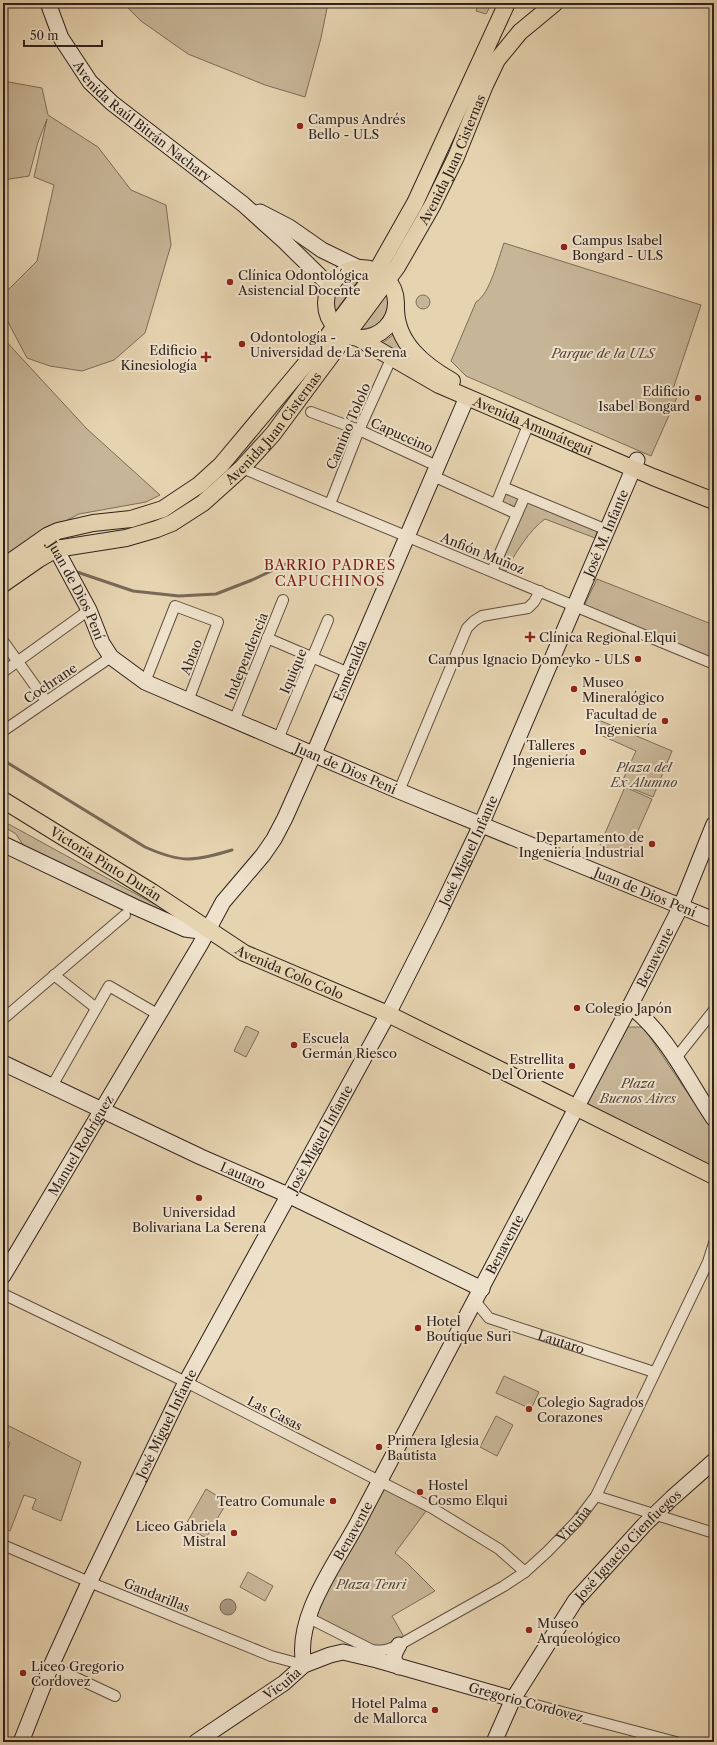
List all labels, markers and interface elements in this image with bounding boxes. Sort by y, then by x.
scale bar [24,22,102,48]
text: 50 m [30,28,59,43]
street label: Avenida Raúl Bitrán Nachary [70,57,215,185]
street label: Avenida Juan Cisternas [414,92,488,228]
place label: Campus Andrés Bello - ULS [308,111,406,142]
marker: Campus Andrés Bello - ULS [295,121,305,131]
place label: Campus Isabel Bongard - ULS [572,232,663,263]
marker: Campus Isabel Bongard - ULS [559,242,569,252]
place label: Clínica Odontológica Asistencial Docente [237,267,369,298]
marker: Clínica Odontológica Asistencial Docente [225,277,235,287]
place label: Odontología - Universidad de La Serena [250,329,407,360]
marker: Odontología - Universidad de La Serena [237,339,247,349]
place label: Edificio Kinesiología [120,342,197,373]
park label: Parque de la ULS [550,345,656,361]
marker: Edificio Kinesiología [200,351,212,363]
street label: Avenida Juan Cisternas [221,368,325,488]
street label: Camino Tololo [323,380,373,472]
place label: Edificio Isabel Bongard [598,383,690,414]
street label: Avenida Amunátegui [470,392,595,458]
marker: Edificio Isabel Bongard [693,393,703,403]
street label: Capuccino [368,414,436,456]
street label: José M. Infante [579,487,631,581]
street label: Anfión Muñoz [438,529,528,577]
street label: Juan de Dios Pení [44,536,108,642]
district label: BARRIO PADRES CAPUCHINOS [264,556,396,590]
street label: Independencia [221,610,271,702]
place label: Clínica Regional Elqui [539,629,676,645]
marker: Clínica Regional Elqui [524,631,536,643]
street label: Abtao [177,637,205,678]
street label: Esmeralda [329,637,370,703]
street label: Iquique [276,646,310,696]
place label: Campus Ignacio Domeyko - ULS [428,651,630,667]
marker: Campus Ignacio Domeyko - ULS [633,654,643,664]
street label: Cochrane [20,659,80,707]
place label: Museo Mineralógico [582,674,664,705]
marker: Museo Mineralógico [569,684,579,694]
place label: Facultad de Ingeniería [585,706,657,737]
marker: Facultad de Ingeniería [660,716,670,726]
place label: Talleres Ingeniería [512,737,575,768]
street label: Juan de Dios Pení [291,739,399,797]
marker: Talleres Ingeniería [578,747,588,757]
park label: Plaza del Ex Alumno [610,759,677,790]
street label: José Miguel Infante [435,793,501,910]
street label: Victoria Pinto Durán [46,823,165,904]
place label: Departamento de Ingeniería Industrial [519,829,644,860]
marker: Departamento de Ingeniería Industrial [647,839,657,849]
street label: Juan de Dios Pení [590,863,699,920]
street label: Benavente [633,925,677,990]
street label: Avenida Colo Colo [232,941,346,1002]
place label: Colegio Japón [585,1000,672,1016]
marker: Colegio Japón [572,1003,582,1013]
place label: Escuela Germán Riesco [302,1030,397,1061]
marker: Escuela Germán Riesco [289,1040,299,1050]
place label: Estrellita Del Oriente [491,1051,564,1082]
marker: Estrellita Del Oriente [567,1061,577,1071]
park label: Plaza Buenos Aires [599,1075,677,1106]
street label: José Miguel Infante [283,1082,356,1197]
street label: Manuel Rodríguez [45,1092,117,1199]
street label: Lautaro [218,1158,268,1192]
marker: Universidad Bolivariana La Serena [194,1193,204,1203]
place label: Universidad Bolivariana La Serena [132,1204,266,1235]
street label: Benavente [482,1212,527,1277]
place label: Hotel Boutique Suri [426,1313,511,1344]
marker: Hotel Boutique Suri [413,1323,423,1333]
street label: Lautaro [536,1327,587,1357]
street label: José Miguel Infante [132,1366,200,1483]
street label: Las Casas [245,1392,305,1434]
place label: Colegio Sagrados Corazones [537,1394,644,1425]
marker: Colegio Sagrados Corazones [524,1404,534,1414]
place label: Primera Iglesia Bautista [387,1432,479,1463]
marker: Primera Iglesia Bautista [374,1442,384,1452]
place label: Hostel Cosmo Elqui [428,1477,508,1508]
street label: José Ignacio Cienfuegos [570,1486,684,1605]
marker: Hostel Cosmo Elqui [415,1487,425,1497]
place label: Teatro Comunale [217,1493,325,1509]
marker: Teatro Comunale [328,1496,338,1506]
street label: Benavente [330,1498,376,1563]
street label: Vicuña [553,1502,594,1546]
place label: Liceo Gabriela Mistral [135,1518,226,1549]
marker: Liceo Gabriela Mistral [229,1528,239,1538]
street label: Gandarillas [122,1574,193,1616]
park label: Plaza Tenri [335,1576,407,1592]
place label: Museo Arqueológico [536,1615,621,1646]
marker: Museo Arqueológico [524,1625,534,1635]
place label: Liceo Gregorio Cordovez [31,1658,124,1689]
street label: Vicuña [259,1664,304,1703]
marker: Liceo Gregorio Cordovez [18,1668,28,1678]
street label: Gregorio Cordovez [467,1679,585,1725]
place label: Hotel Palma de Mallorca [351,1695,427,1726]
marker: Hotel Palma de Mallorca [430,1705,440,1715]

